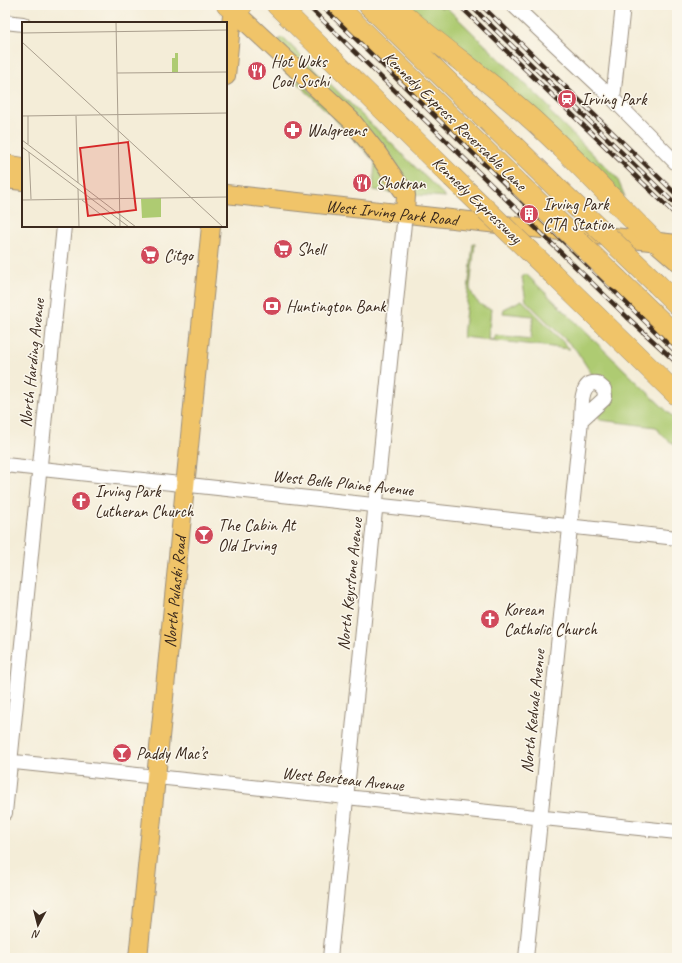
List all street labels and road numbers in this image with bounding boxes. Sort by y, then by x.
street label: Kennedy Express Reversable Lane [379,47,532,196]
street label: Kennedy Expressway [428,152,527,249]
street label: West Irving Park Road [325,195,461,230]
street label: North Harding Avenue [15,296,49,428]
street label: West Belle Plaine Avenue [272,465,416,501]
street label: North Keystone Avenue [333,515,368,651]
street label: North Pulaski Road [159,533,191,648]
street label: North Kedvale Avenue [516,647,550,774]
street label: West Berteau Avenue [281,762,406,796]

